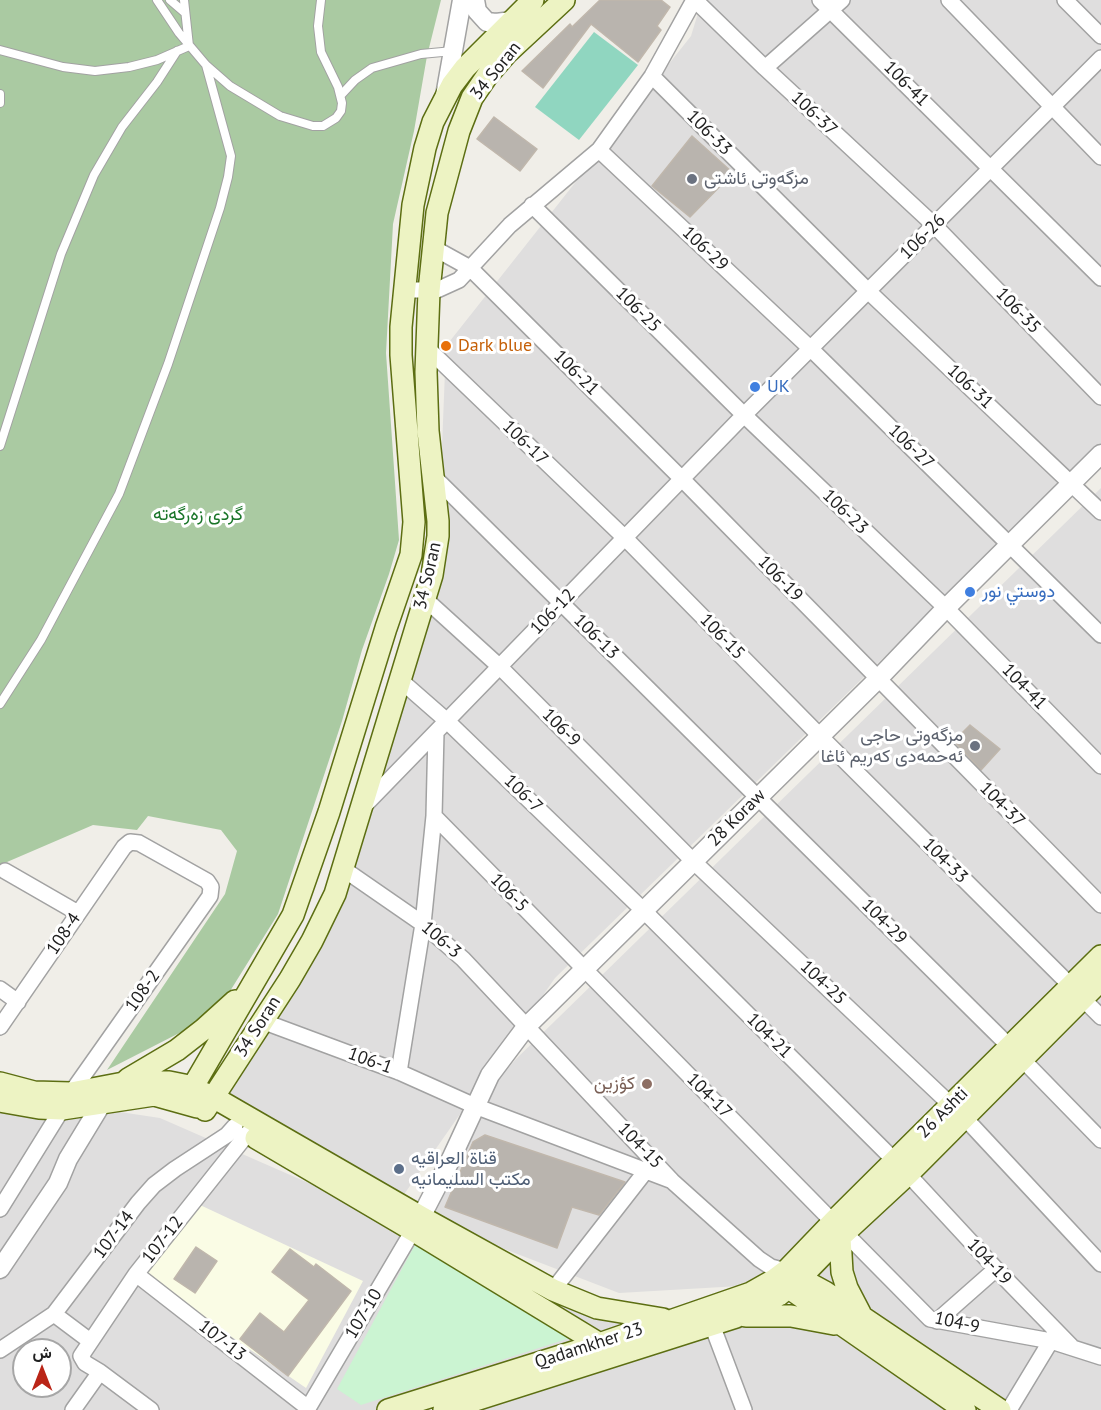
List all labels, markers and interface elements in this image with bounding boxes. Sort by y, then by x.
street label: 34 Soran [466,38,526,104]
street label: 106-41 [879,57,933,111]
street label: 106-37 [786,87,842,141]
street label: 106-33 [682,106,736,160]
place label: مزگەوتی ئاشتی [704,168,809,190]
marker: مزگەوتی ئاشتی [685,172,699,186]
street label: 106-26 [896,210,950,264]
street label: 106-29 [677,222,733,276]
street label: 106-25 [611,283,665,337]
street label: 106-35 [991,284,1045,338]
place label: Dark blue [458,335,532,357]
marker: Dark blue [439,339,453,353]
street label: 106-21 [549,346,603,400]
street label: 106-31 [942,360,998,414]
place label: UK [767,376,790,398]
marker: UK [748,380,762,394]
street label: 106-17 [498,416,552,470]
street label: 106-27 [884,420,938,474]
street label: 106-23 [818,485,872,539]
park label: گردی زەرگەتە [153,504,243,526]
street label: 34 Soran [410,540,446,612]
street label: 106-19 [753,552,807,606]
place label: دوستي نور [982,581,1055,603]
street label: 106-12 [526,585,580,639]
marker: دوستي نور [963,585,977,599]
street label: 106-13 [569,610,623,664]
street label: 106-15 [695,610,749,664]
street label: 104-41 [997,660,1051,714]
street label: 106-9 [537,704,585,752]
place label: مزگەوتی حاجی ئەحمەدی کەریم ئاغا [821,725,963,768]
marker: مزگەوتی حاجی ئەحمەدی کەریم ئاغا [968,739,982,753]
street label: 106-7 [499,770,547,818]
street label: 104-37 [975,778,1029,832]
street label: 28 Koraw [704,785,770,851]
street label: 104-33 [918,834,972,888]
street label: 106-5 [485,869,533,917]
street label: 104-29 [857,895,911,949]
street label: 108-4 [42,909,86,959]
street label: 106-3 [417,917,465,963]
street label: 104-25 [795,956,851,1010]
street label: 108-2 [121,966,165,1016]
street label: 34 Soran [230,992,286,1062]
street label: 104-21 [742,1009,796,1063]
street label: 106-1 [345,1043,395,1079]
street label: 104-17 [682,1069,736,1123]
place label: كؤزين [594,1073,635,1095]
marker: كؤزين [640,1077,654,1091]
street label: 26 Ashti [913,1083,973,1143]
street label: 104-15 [613,1119,667,1173]
place label: قناة العراقيه مكتب السليمانيه [411,1148,531,1190]
marker: قناة العراقيه مكتب السليمانيه [392,1162,406,1176]
street label: 107-14 [89,1207,139,1263]
street label: 107-12 [138,1212,188,1268]
street label: 104-19 [962,1234,1016,1290]
street label: 107-10 [341,1285,387,1343]
street label: 104-9 [932,1307,982,1339]
street label: 107-13 [194,1316,250,1366]
street label: Qadamkher 23 [532,1318,646,1374]
north arrow [12,1338,72,1398]
text: ش [32,1342,52,1362]

